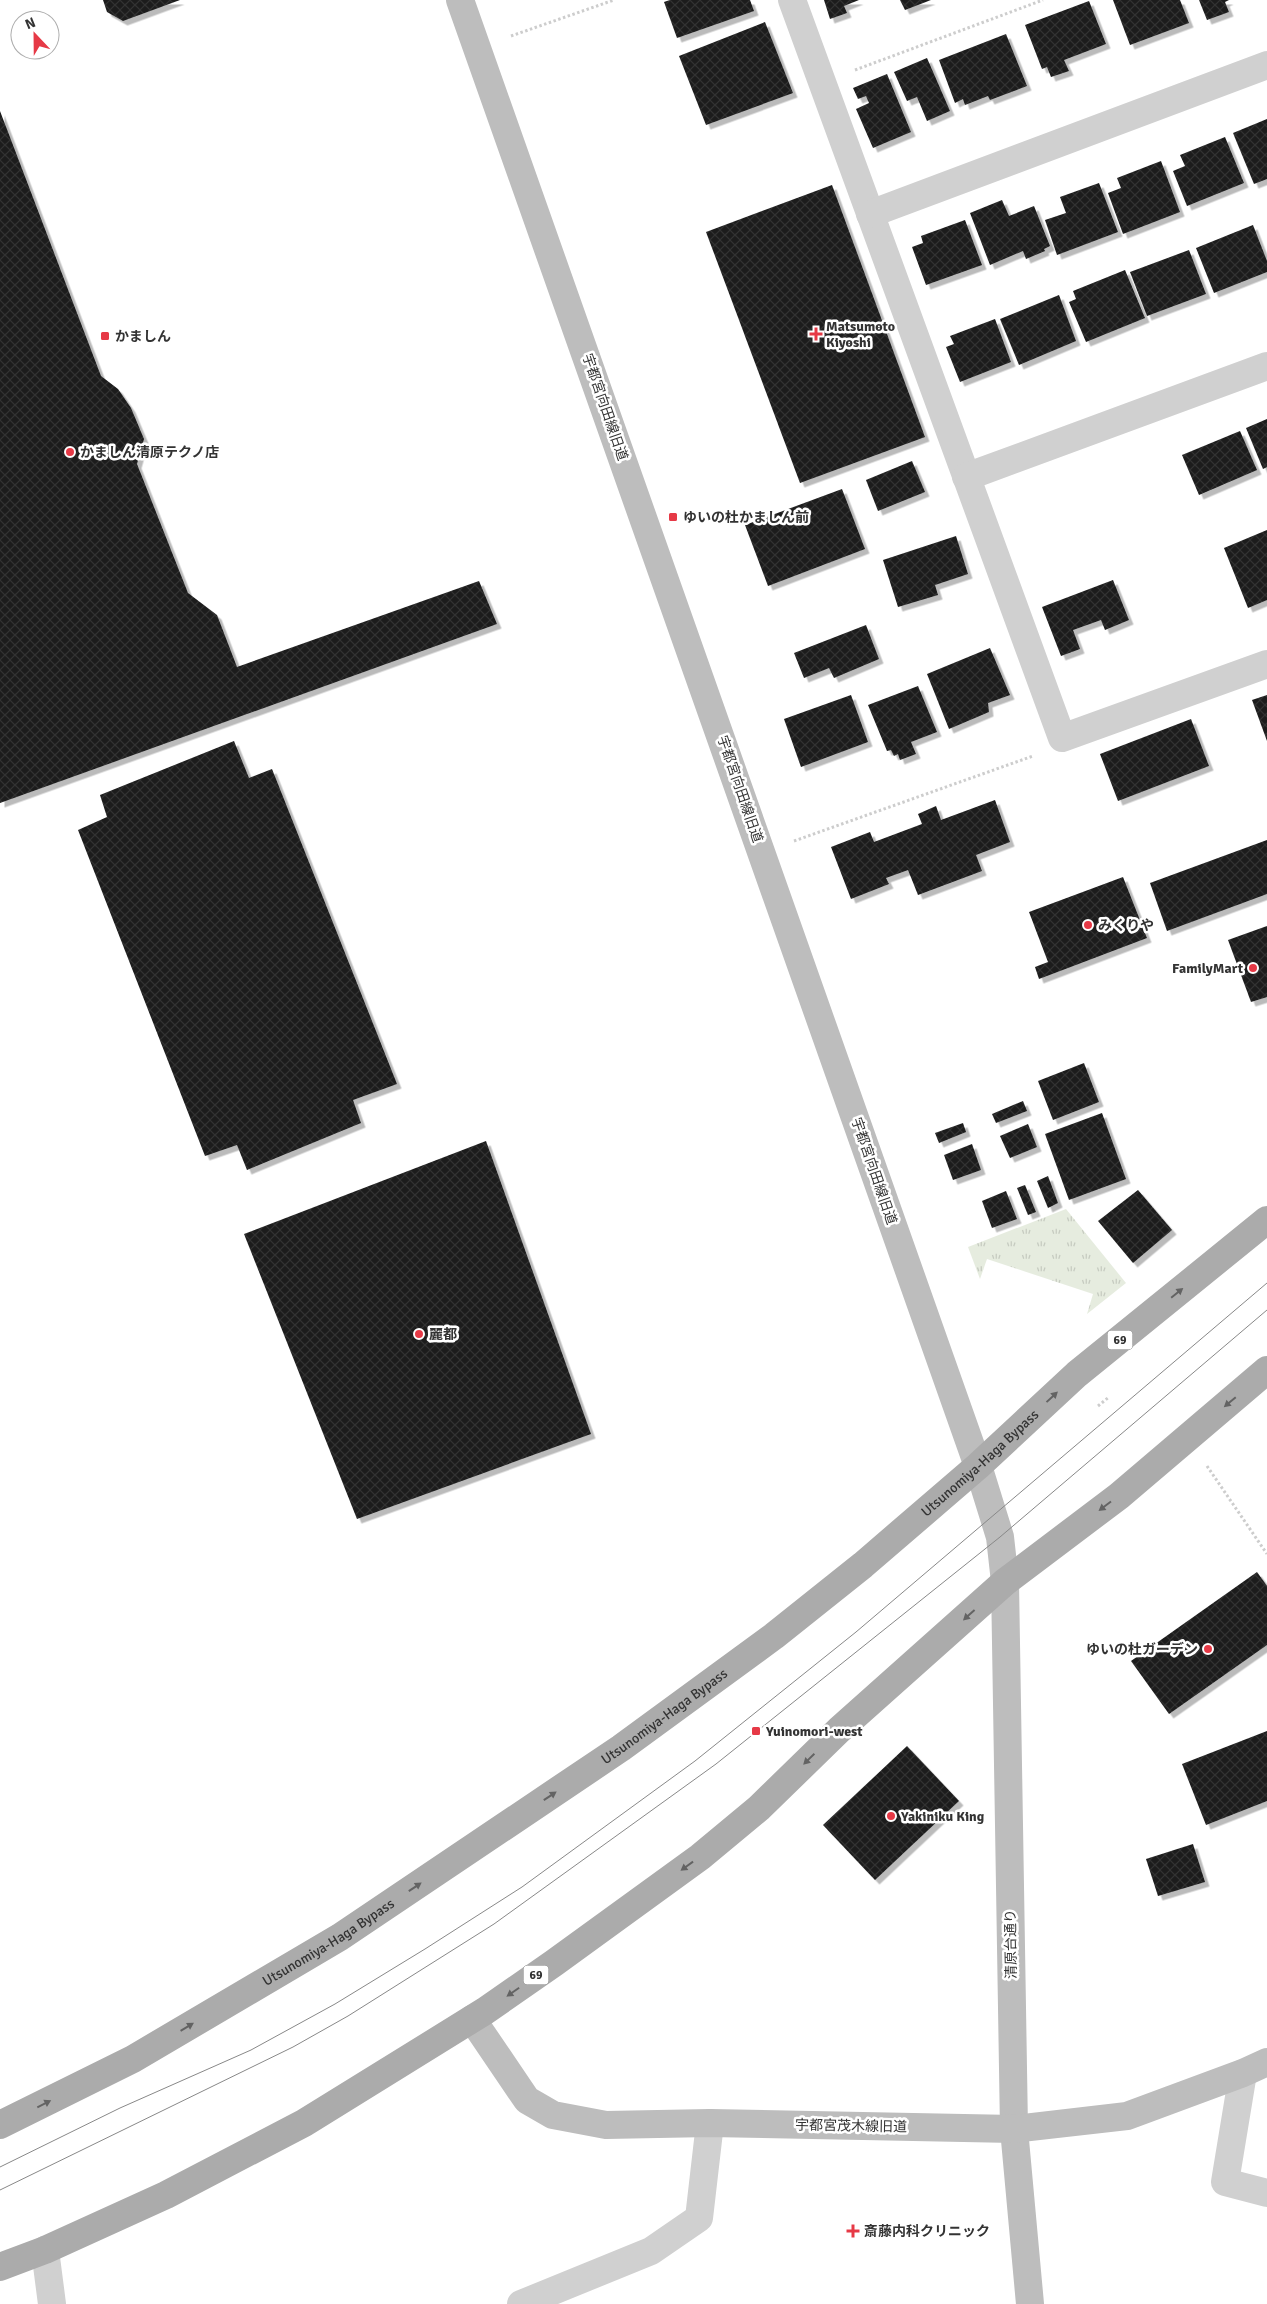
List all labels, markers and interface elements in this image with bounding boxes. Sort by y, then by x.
north arrow [10,10,60,60]
text: N [23,14,38,33]
place label: Matsumoto Kiyoshi [826,318,895,351]
place label: かましん [115,328,171,345]
marker: Matsumoto Kiyoshi [810,328,822,340]
marker: かましん [99,330,111,342]
street label: 宇都宮向田線旧道 [579,351,631,463]
place label: かましん清原テクノ店 [80,444,219,461]
marker: かましん清原テクノ店 [64,446,76,458]
place label: ゆいの杜かましん前 [683,509,809,526]
marker: ゆいの杜かましん前 [667,511,679,523]
street label: 宇都宮向田線旧道 [714,733,766,845]
place label: みくりや [1098,917,1154,934]
marker: みくりや [1082,919,1094,931]
place label: FamilyMart [1172,960,1244,977]
marker: FamilyMart [1247,962,1259,974]
street label: 宇都宮向田線旧道 [848,1115,900,1227]
one-way arrow [1170,1288,1183,1299]
place label: 麗都 [429,1326,457,1343]
marker: 麗都 [413,1328,425,1340]
road number: 69 [1108,1330,1132,1350]
one-way arrow [1046,1391,1058,1403]
one-way arrow [1223,1396,1236,1407]
street label: Utsunomiya-Haga Bypass [917,1406,1042,1520]
one-way arrow [1098,1501,1112,1511]
one-way arrow [963,1609,975,1621]
place label: ゆいの杜ガーデン [1086,1641,1198,1658]
marker: ゆいの杜ガーデン [1202,1643,1214,1655]
street label: Utsunomiya-Haga Bypass [598,1665,731,1768]
place label: Yuinomori-west [765,1723,863,1740]
marker: Yuinomori-west [750,1725,762,1737]
one-way arrow [804,1753,816,1765]
one-way arrow [543,1791,556,1801]
place label: Yakiniku King [900,1808,985,1825]
marker: Yakiniku King [885,1810,897,1822]
one-way arrow [681,1861,694,1872]
one-way arrow [408,1882,421,1892]
street label: Utsunomiya-Haga Bypass [259,1895,397,1989]
street label: 清原台通り [1002,1909,1020,1979]
road number: 69 [524,1966,548,1984]
one-way arrow [506,1987,519,1997]
one-way arrow [181,2023,194,2032]
one-way arrow [37,2100,51,2108]
street label: 宇都宮茂木線旧道 [795,2117,907,2135]
place label: 斎藤内科クリニック [864,2223,990,2240]
marker: 斎藤内科クリニック [846,2224,860,2238]

